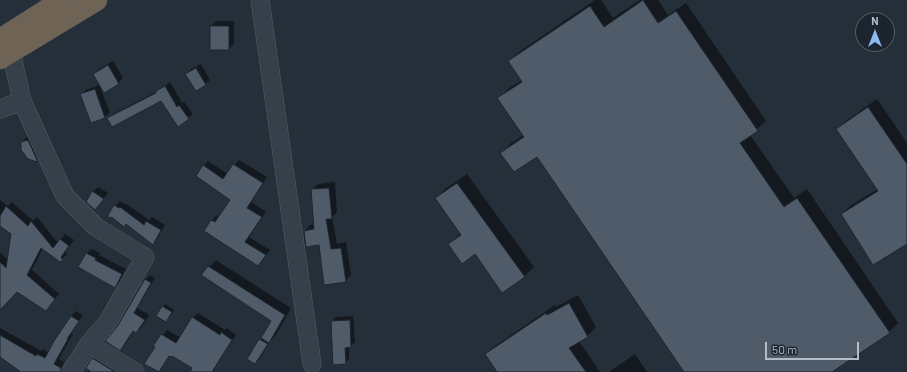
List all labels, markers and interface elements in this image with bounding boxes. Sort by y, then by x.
north arrow [855,12,895,52]
text: N [871,14,879,27]
scale bar [767,334,861,360]
text: 50 m [772,342,797,356]

